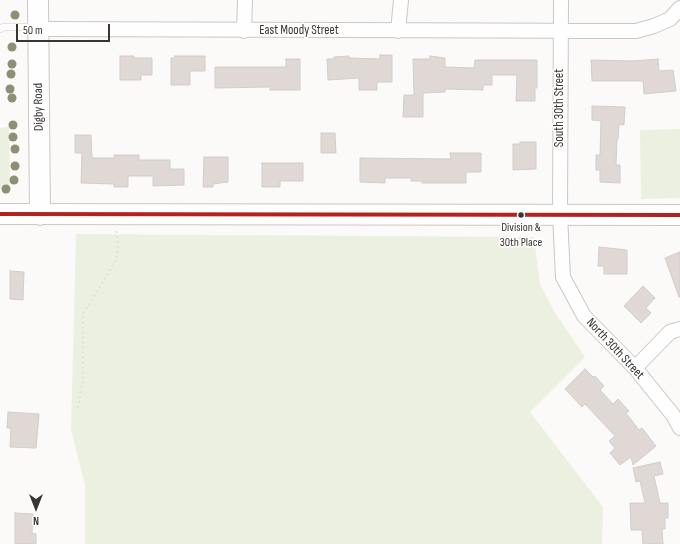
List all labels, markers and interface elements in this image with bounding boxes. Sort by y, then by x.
scale bar [18,16,112,42]
text: 50 m [23,23,43,38]
street label: East Moody Street [259,23,339,39]
street label: South 30th Street [552,69,568,147]
street label: Digby Road [31,83,47,131]
marker: Division & 30th Place [516,210,526,220]
place label: Division & 30th Place [500,221,542,249]
street label: North 30th Street [583,315,647,383]
north arrow [16,488,56,528]
text: N [33,514,39,527]

